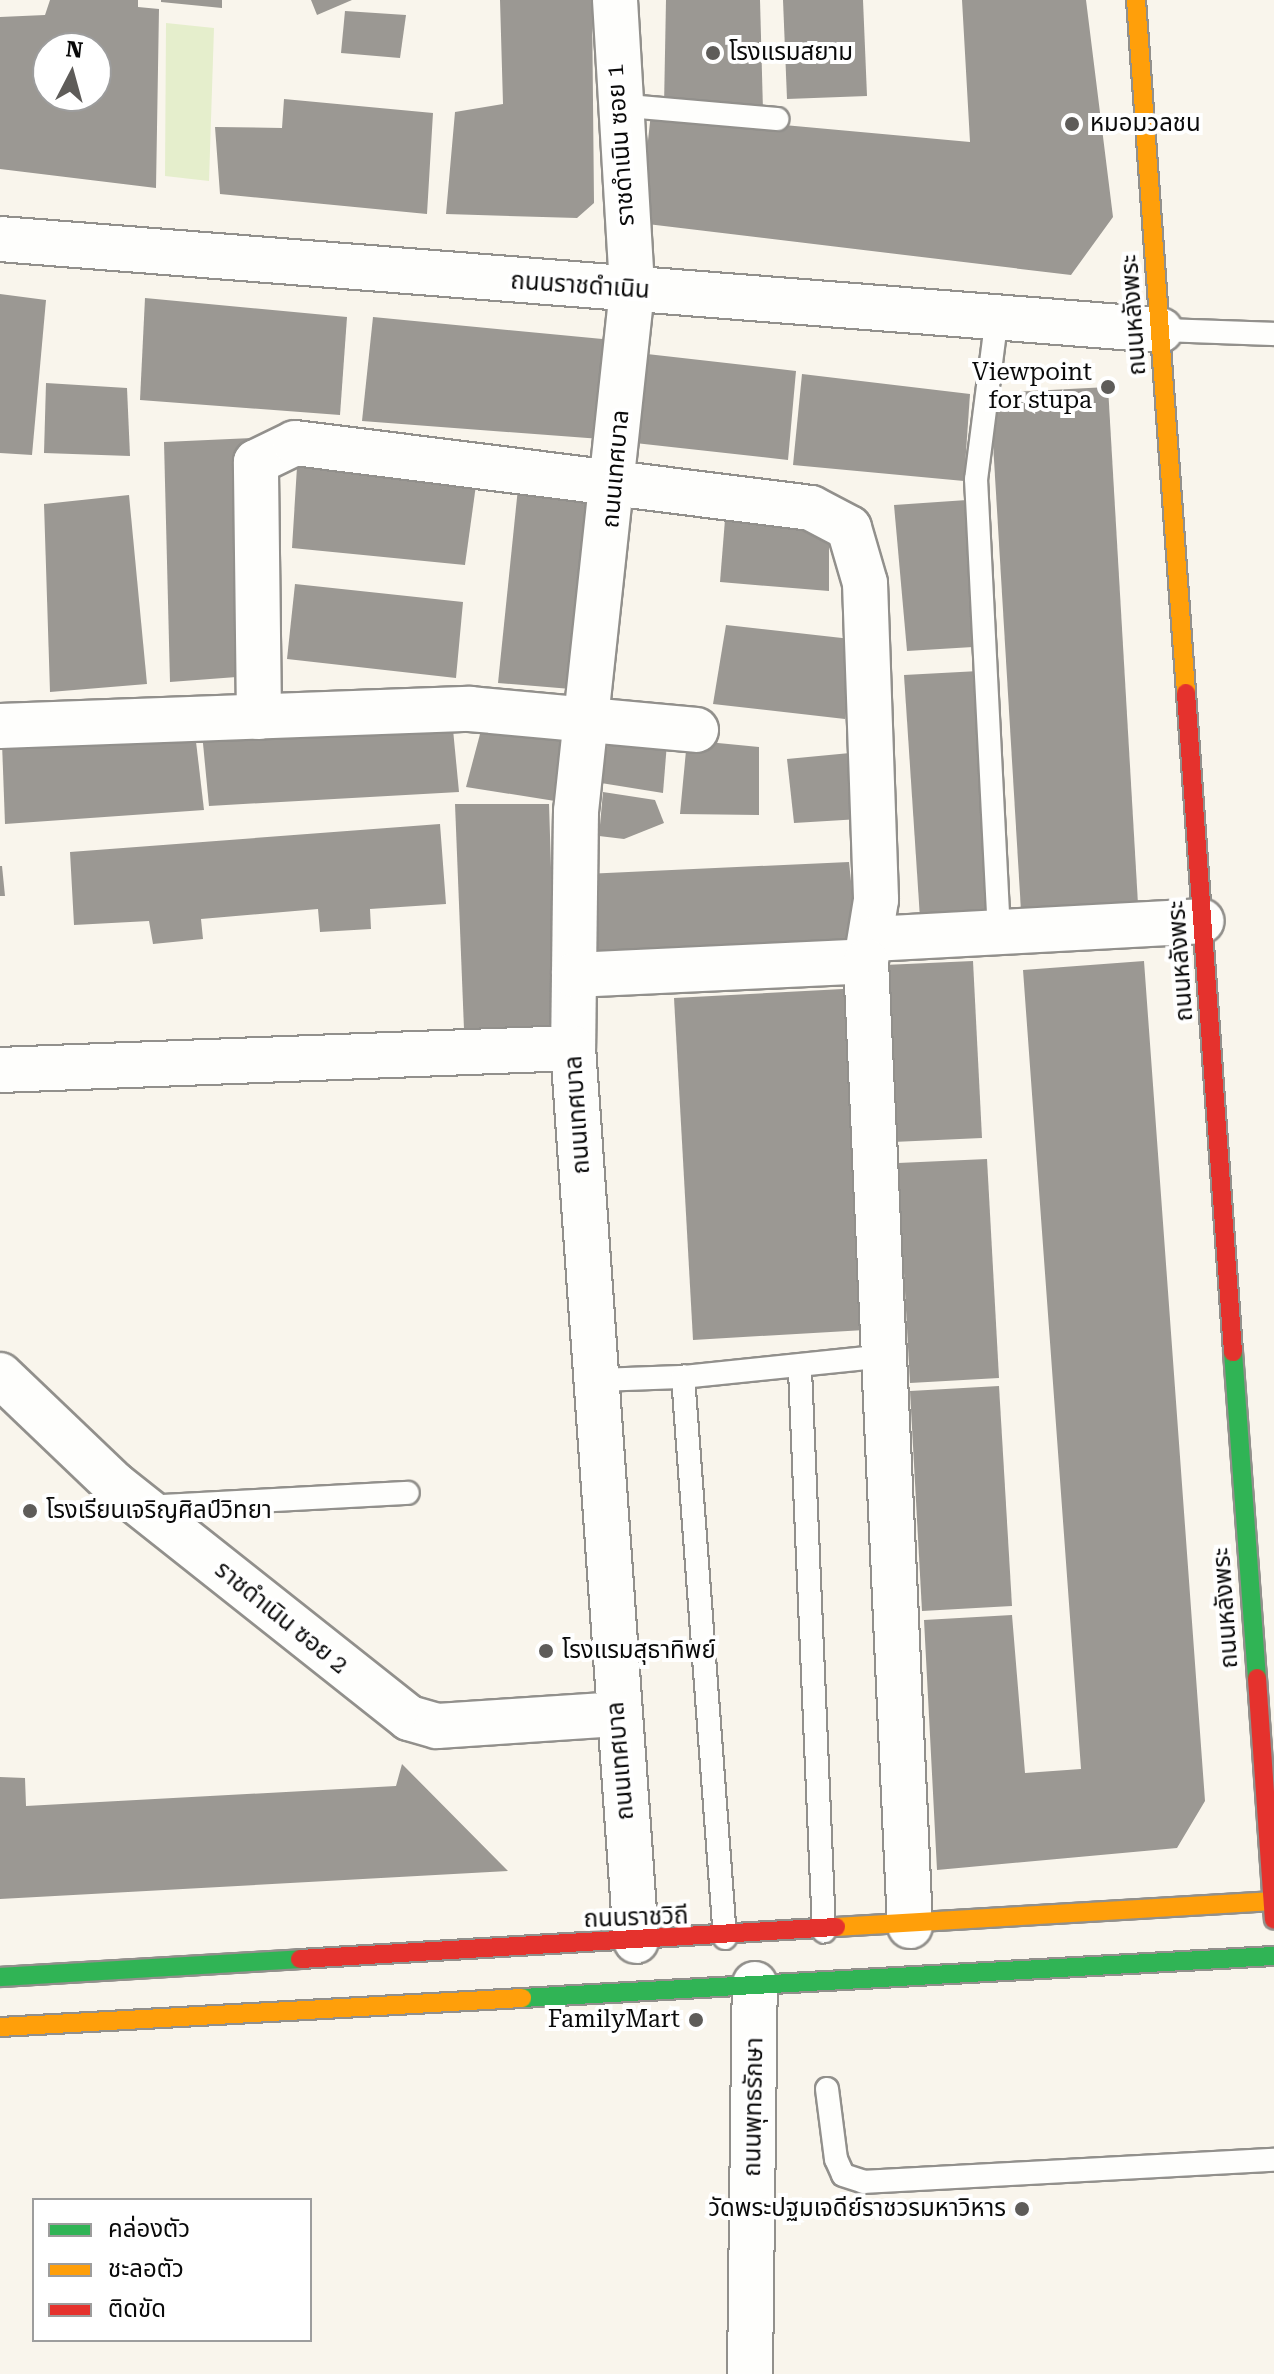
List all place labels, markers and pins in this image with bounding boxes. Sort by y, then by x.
place label: โรงแรมสยาม [729,39,853,67]
marker: โรงแรมสยาม [704,44,722,62]
place label: หมอมวลชน [1090,110,1201,138]
marker: หมอมวลชน [1061,113,1083,135]
place label: Viewpoint for stupa [972,359,1092,415]
marker: Viewpoint for stupa [1099,378,1117,396]
place label: โรงเรียนเจริญศิลป์วิทยา [46,1497,272,1525]
marker: โรงเรียนเจริญศิลป์วิทยา [21,1502,39,1520]
place label: โรงแรมสุธาทิพย์ [562,1637,716,1665]
marker: โรงแรมสุธาทิพย์ [537,1642,555,1660]
place label: FamilyMart [548,2006,680,2034]
marker: FamilyMart [687,2011,705,2029]
place label: วัดพระปฐมเจดีย์ราชวรมหาวิหาร [708,2195,1006,2223]
marker: วัดพระปฐมเจดีย์ราชวรมหาวิหาร [1013,2200,1031,2218]

